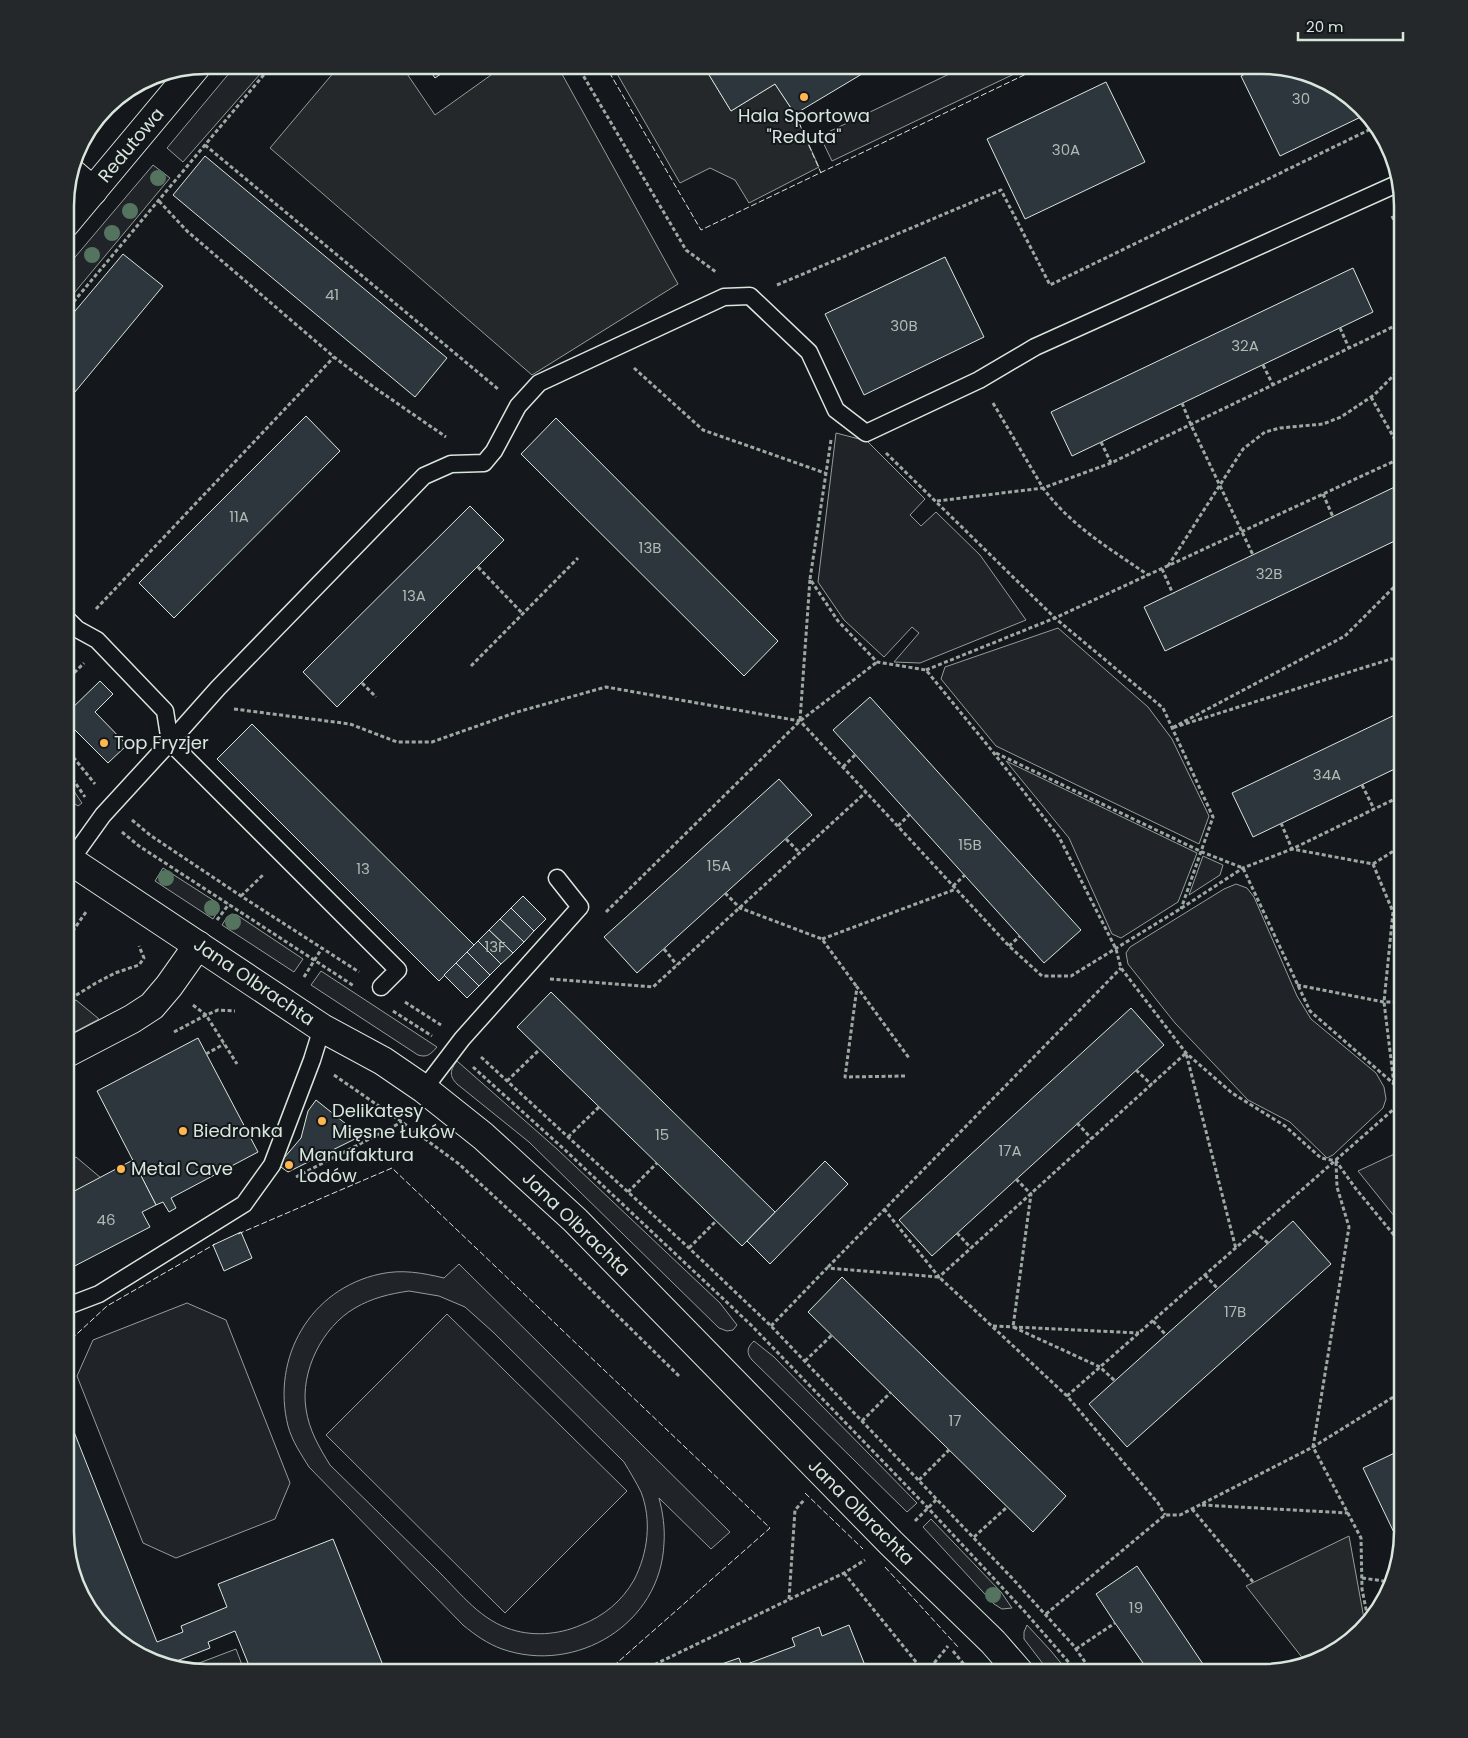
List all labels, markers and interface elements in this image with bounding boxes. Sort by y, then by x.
scale bar [1298,10,1403,42]
text: 20 m [1306,16,1344,37]
house number: 30 [1292,88,1310,109]
marker: Hala Sportowa "Reduta" [798,91,810,103]
street label: Redutowa [92,102,169,187]
place label: Hala Sportowa "Reduta" [738,103,870,149]
house number: 30A [1052,139,1080,160]
house number: 41 [325,284,339,305]
house number: 30B [890,315,918,336]
house number: 32A [1231,335,1259,356]
house number: 11A [229,506,249,527]
house number: 13B [639,537,661,558]
house number: 32B [1256,563,1282,584]
house number: 13A [402,585,426,606]
place label: Top Fryzjer [114,730,209,755]
marker: Top Fryzjer [98,737,110,749]
house number: 34A [1313,764,1341,785]
house number: 15B [958,834,982,855]
house number: 15A [707,855,731,876]
house number: 13 [356,858,370,879]
street label: Jana Olbrachta [189,932,320,1031]
house number: 13F [484,936,506,957]
place label: Delikatesy Mięsne Łuków [332,1098,455,1144]
marker: Delikatesy Mięsne Łuków [316,1115,328,1127]
place label: Biedronka [193,1118,283,1143]
house number: 15 [655,1124,669,1145]
marker: Biedronka [177,1125,189,1137]
house number: 17A [998,1140,1022,1161]
place label: Manufaktura Lodów [299,1142,414,1188]
place label: Metal Cave [131,1156,233,1181]
marker: Manufaktura Lodów [283,1159,295,1171]
marker: Metal Cave [115,1163,127,1175]
street label: Jana Olbrachta [517,1166,636,1282]
house number: 46 [97,1209,115,1230]
house number: 17B [1224,1301,1246,1322]
house number: 17 [949,1410,962,1431]
street label: Jana Olbrachta [803,1453,920,1570]
house number: 19 [1129,1597,1143,1618]

